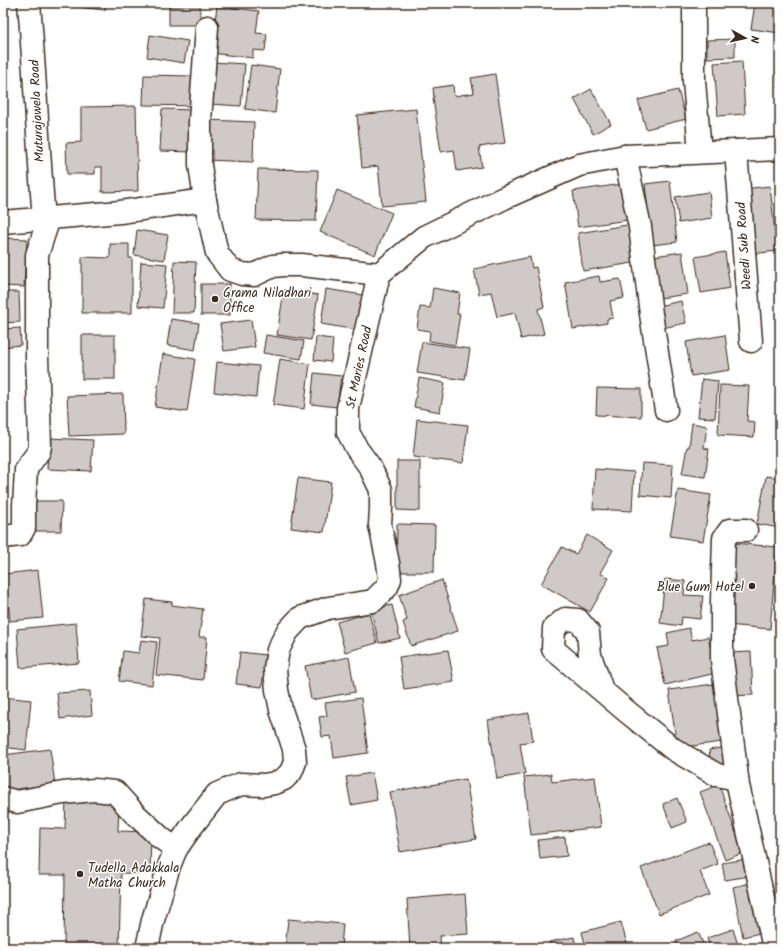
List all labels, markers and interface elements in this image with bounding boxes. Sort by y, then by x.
north arrow [725,18,765,58]
text: N [745,35,763,44]
street label: Muturajawela Road [24,59,51,163]
street label: Weedi Sub Road [731,201,758,290]
place label: Grama Niladhari Office [223,283,312,319]
marker: Grama Niladhari Office [210,294,220,304]
street label: St Maries Road [341,324,379,410]
place label: Blue Gum Hotel [657,577,744,598]
marker: Blue Gum Hotel [747,581,757,591]
place label: Tudella Adakkala Matha Church [88,858,179,894]
marker: Tudella Adakkala Matha Church [75,869,85,879]

